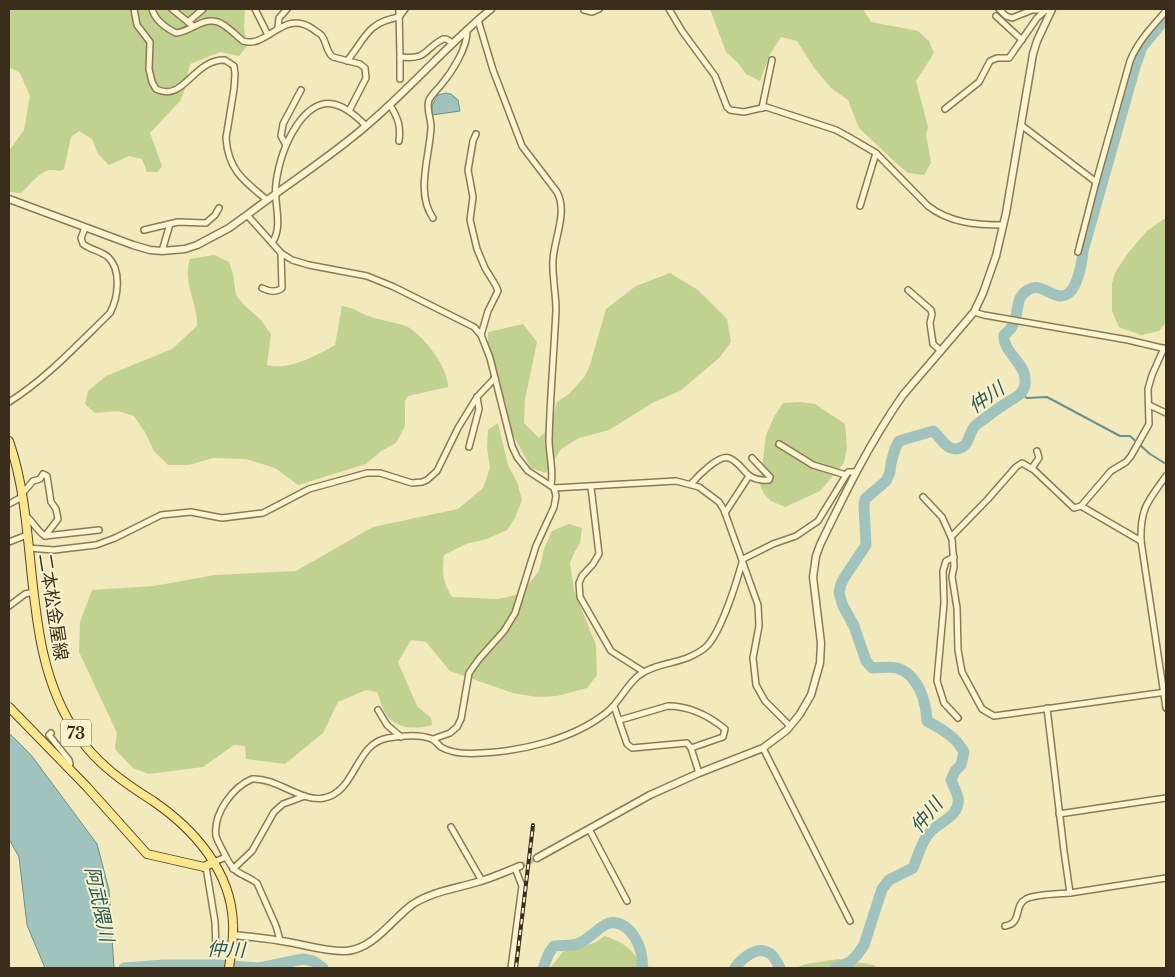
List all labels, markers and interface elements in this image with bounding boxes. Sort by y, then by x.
water label: 仲川 [964,376,1010,418]
street label: 二本松金屋線 [34,552,72,662]
road number: 73 [61,720,91,746]
water label: 仲川 [905,792,949,837]
water label: 阿武隈川 [80,865,119,946]
water label: 仲川 [207,937,247,962]

